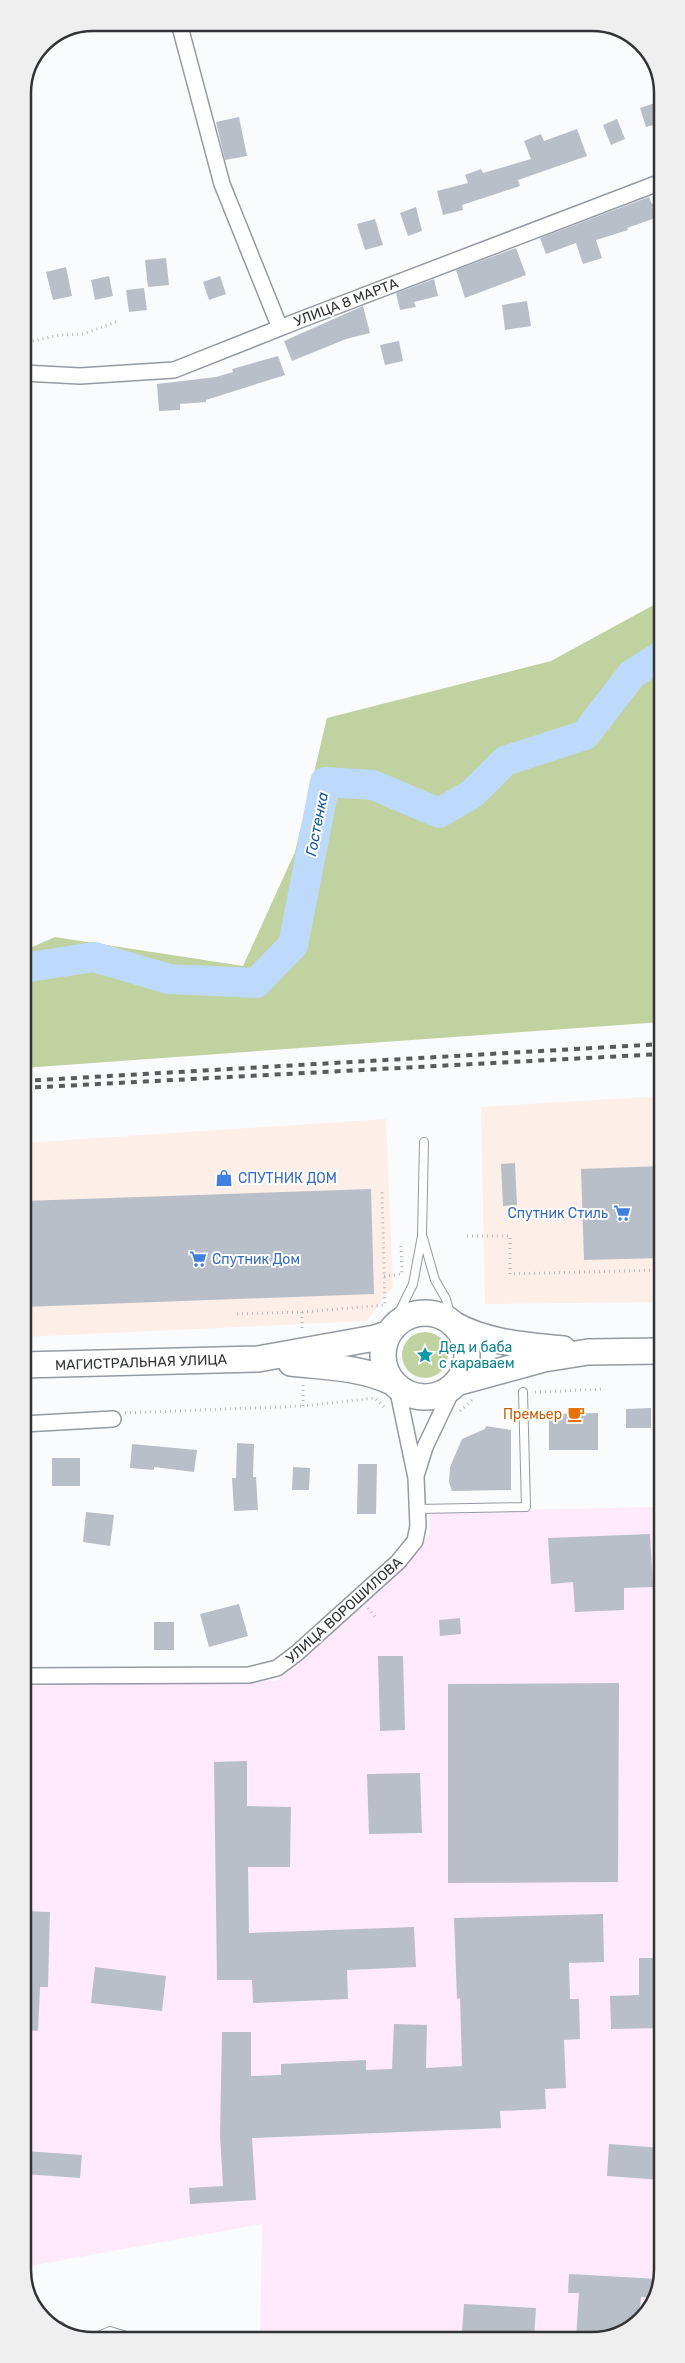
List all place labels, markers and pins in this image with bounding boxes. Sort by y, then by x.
shop icon: СПУТНИК ДОМ [214,1168,234,1188]
place label: СПУТНИК ДОМ [238,1170,337,1187]
supermarket icon: Спутник Стиль [612,1203,632,1223]
place label: Спутник Стиль [507,1205,608,1222]
supermarket icon: Спутник Дом [188,1249,208,1269]
place label: Спутник Дом [212,1251,300,1268]
place label: Дед и баба с караваем [439,1339,514,1372]
place icon: Дед и баба с караваем [415,1345,435,1365]
cafe icon: Премьер [566,1404,586,1424]
place label: Премьер [503,1406,562,1423]

